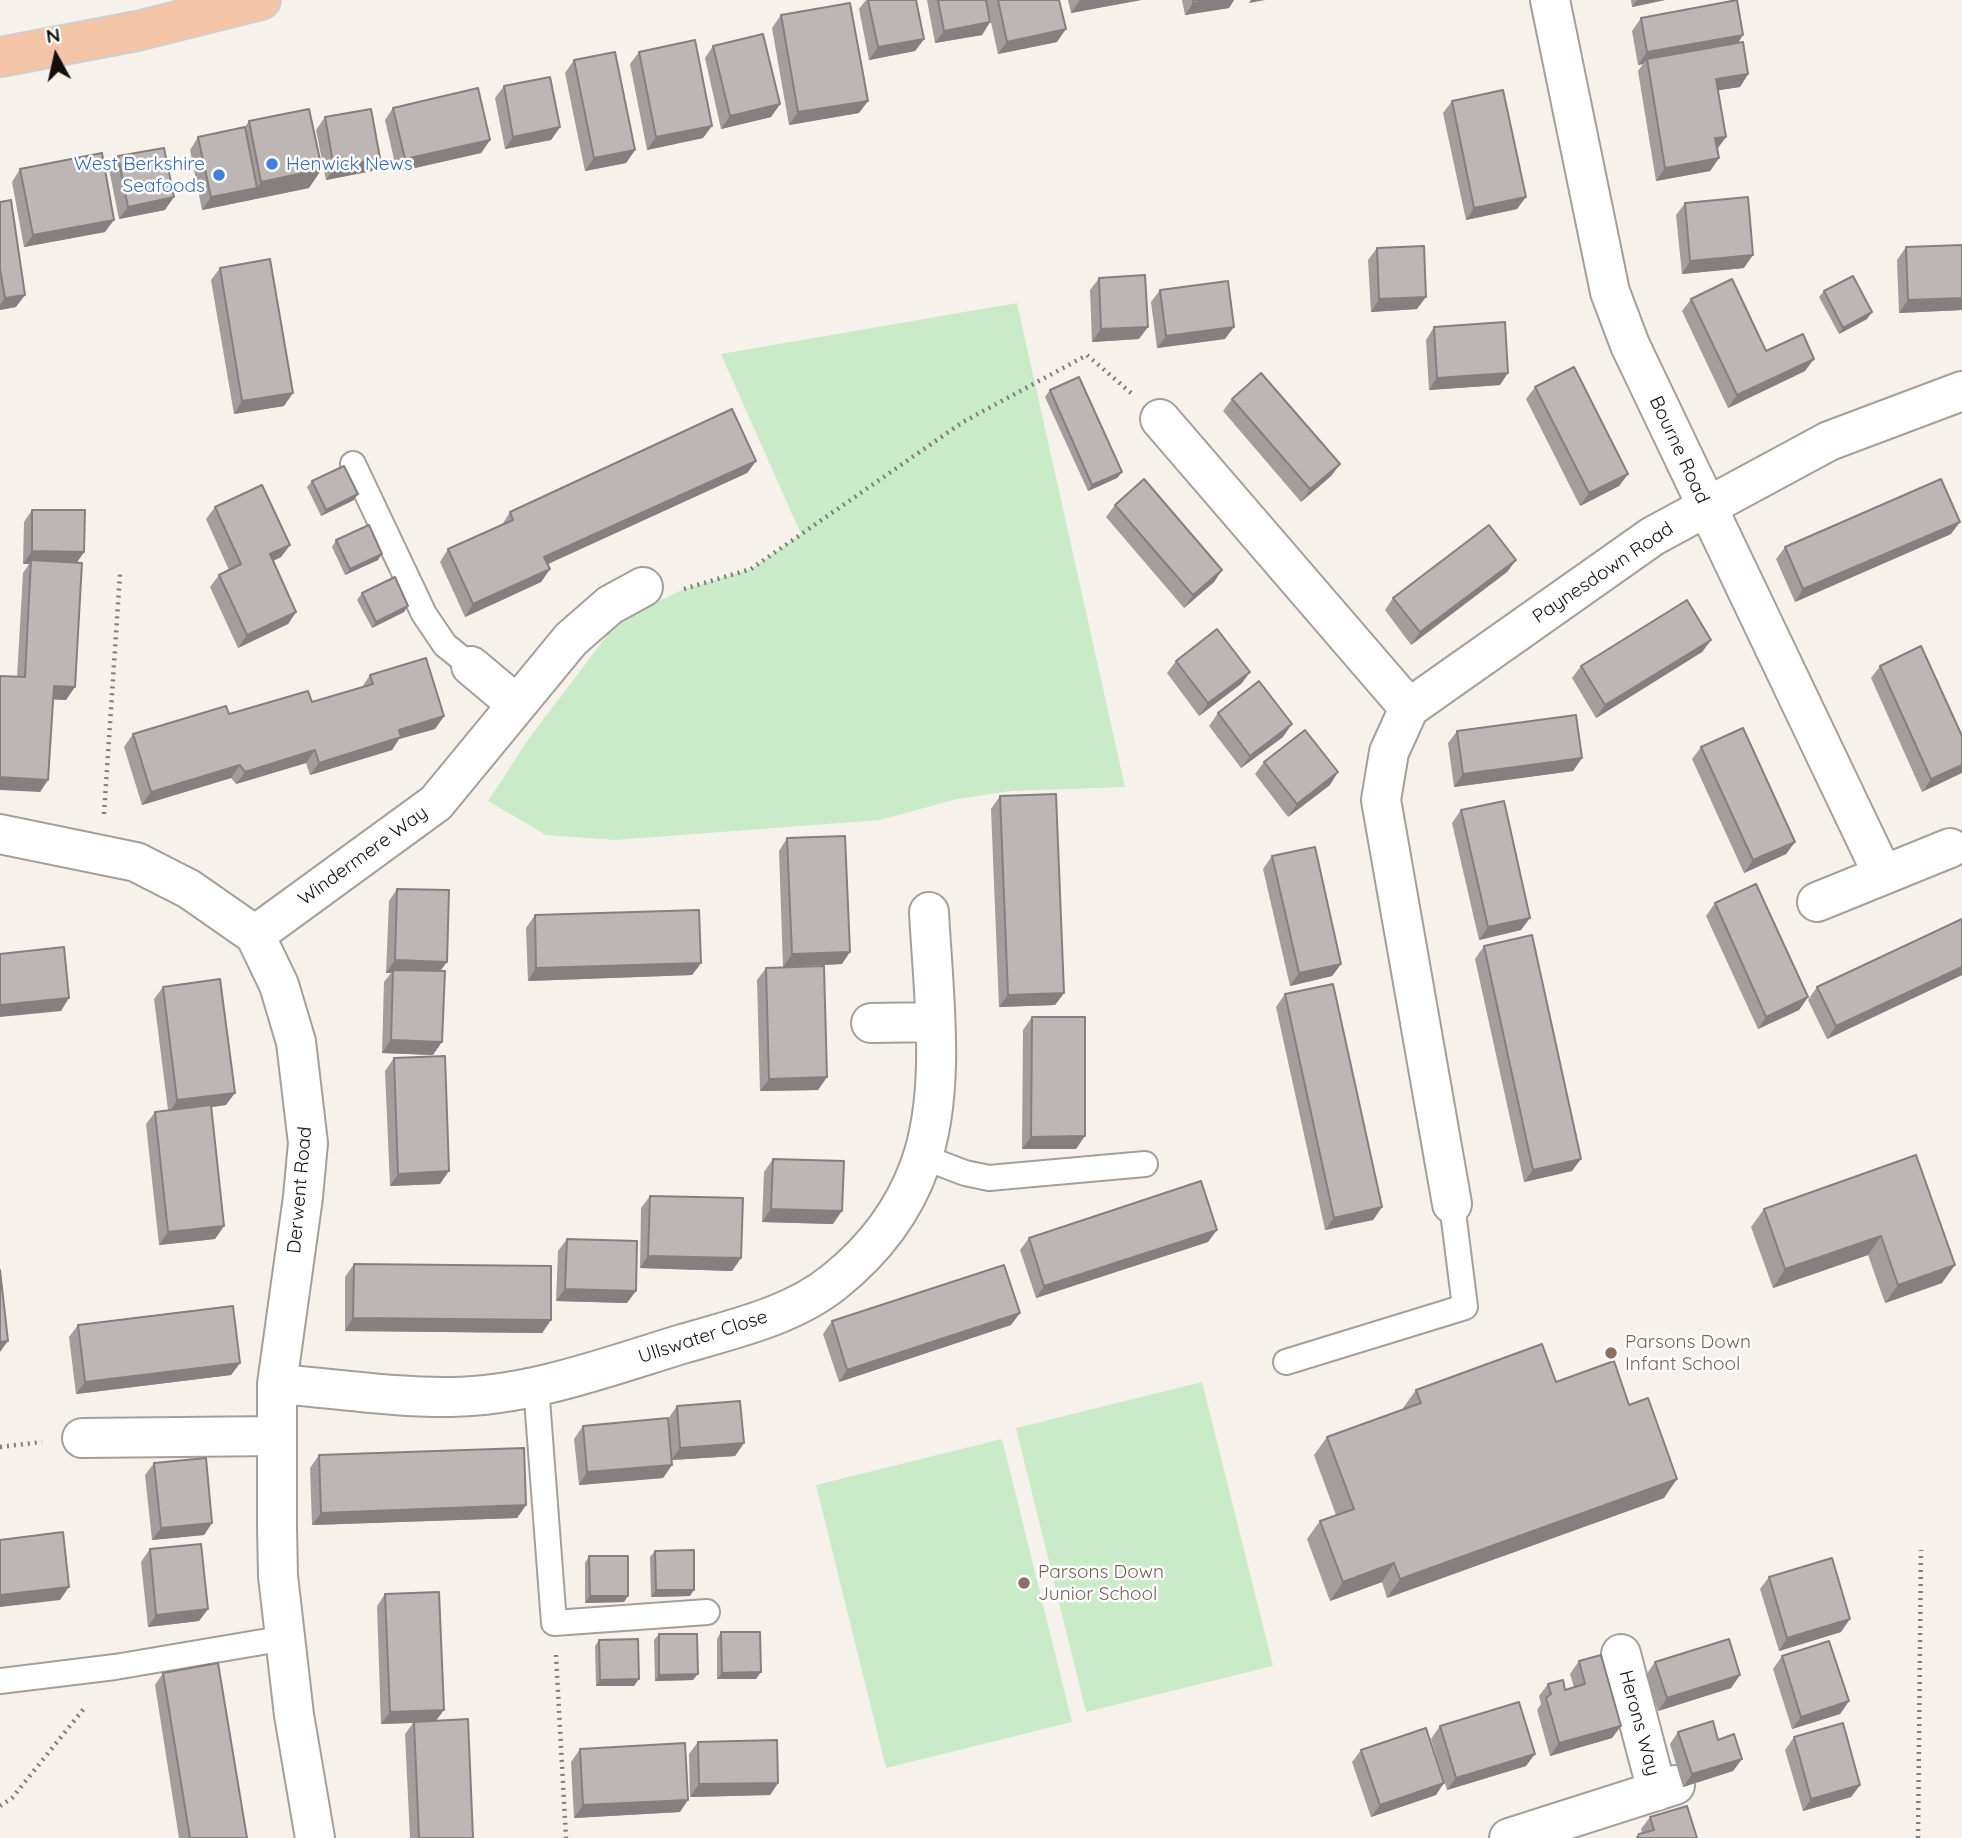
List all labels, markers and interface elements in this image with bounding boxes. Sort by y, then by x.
north arrow [21,21,91,91]
text: N [44,22,62,48]
place label: West Berkshire Seafoods [74,153,205,197]
place label: Henwick News [286,153,413,175]
marker: Henwick News [264,156,280,172]
marker: West Berkshire Seafoods [211,167,227,183]
street label: Bourne Road [1644,393,1714,507]
street label: Paynesdown Road [1528,517,1678,629]
street label: Windermere Way [294,801,432,911]
street label: Derwent Road [283,1125,317,1255]
street label: Ullswater Close [636,1305,770,1369]
place label: Parsons Down Infant School [1625,1331,1751,1375]
marker: Parsons Down Infant School [1603,1345,1619,1361]
place label: Parsons Down Junior School [1038,1561,1164,1605]
marker: Parsons Down Junior School [1016,1575,1032,1591]
street label: Herons Way [1614,1668,1664,1778]

